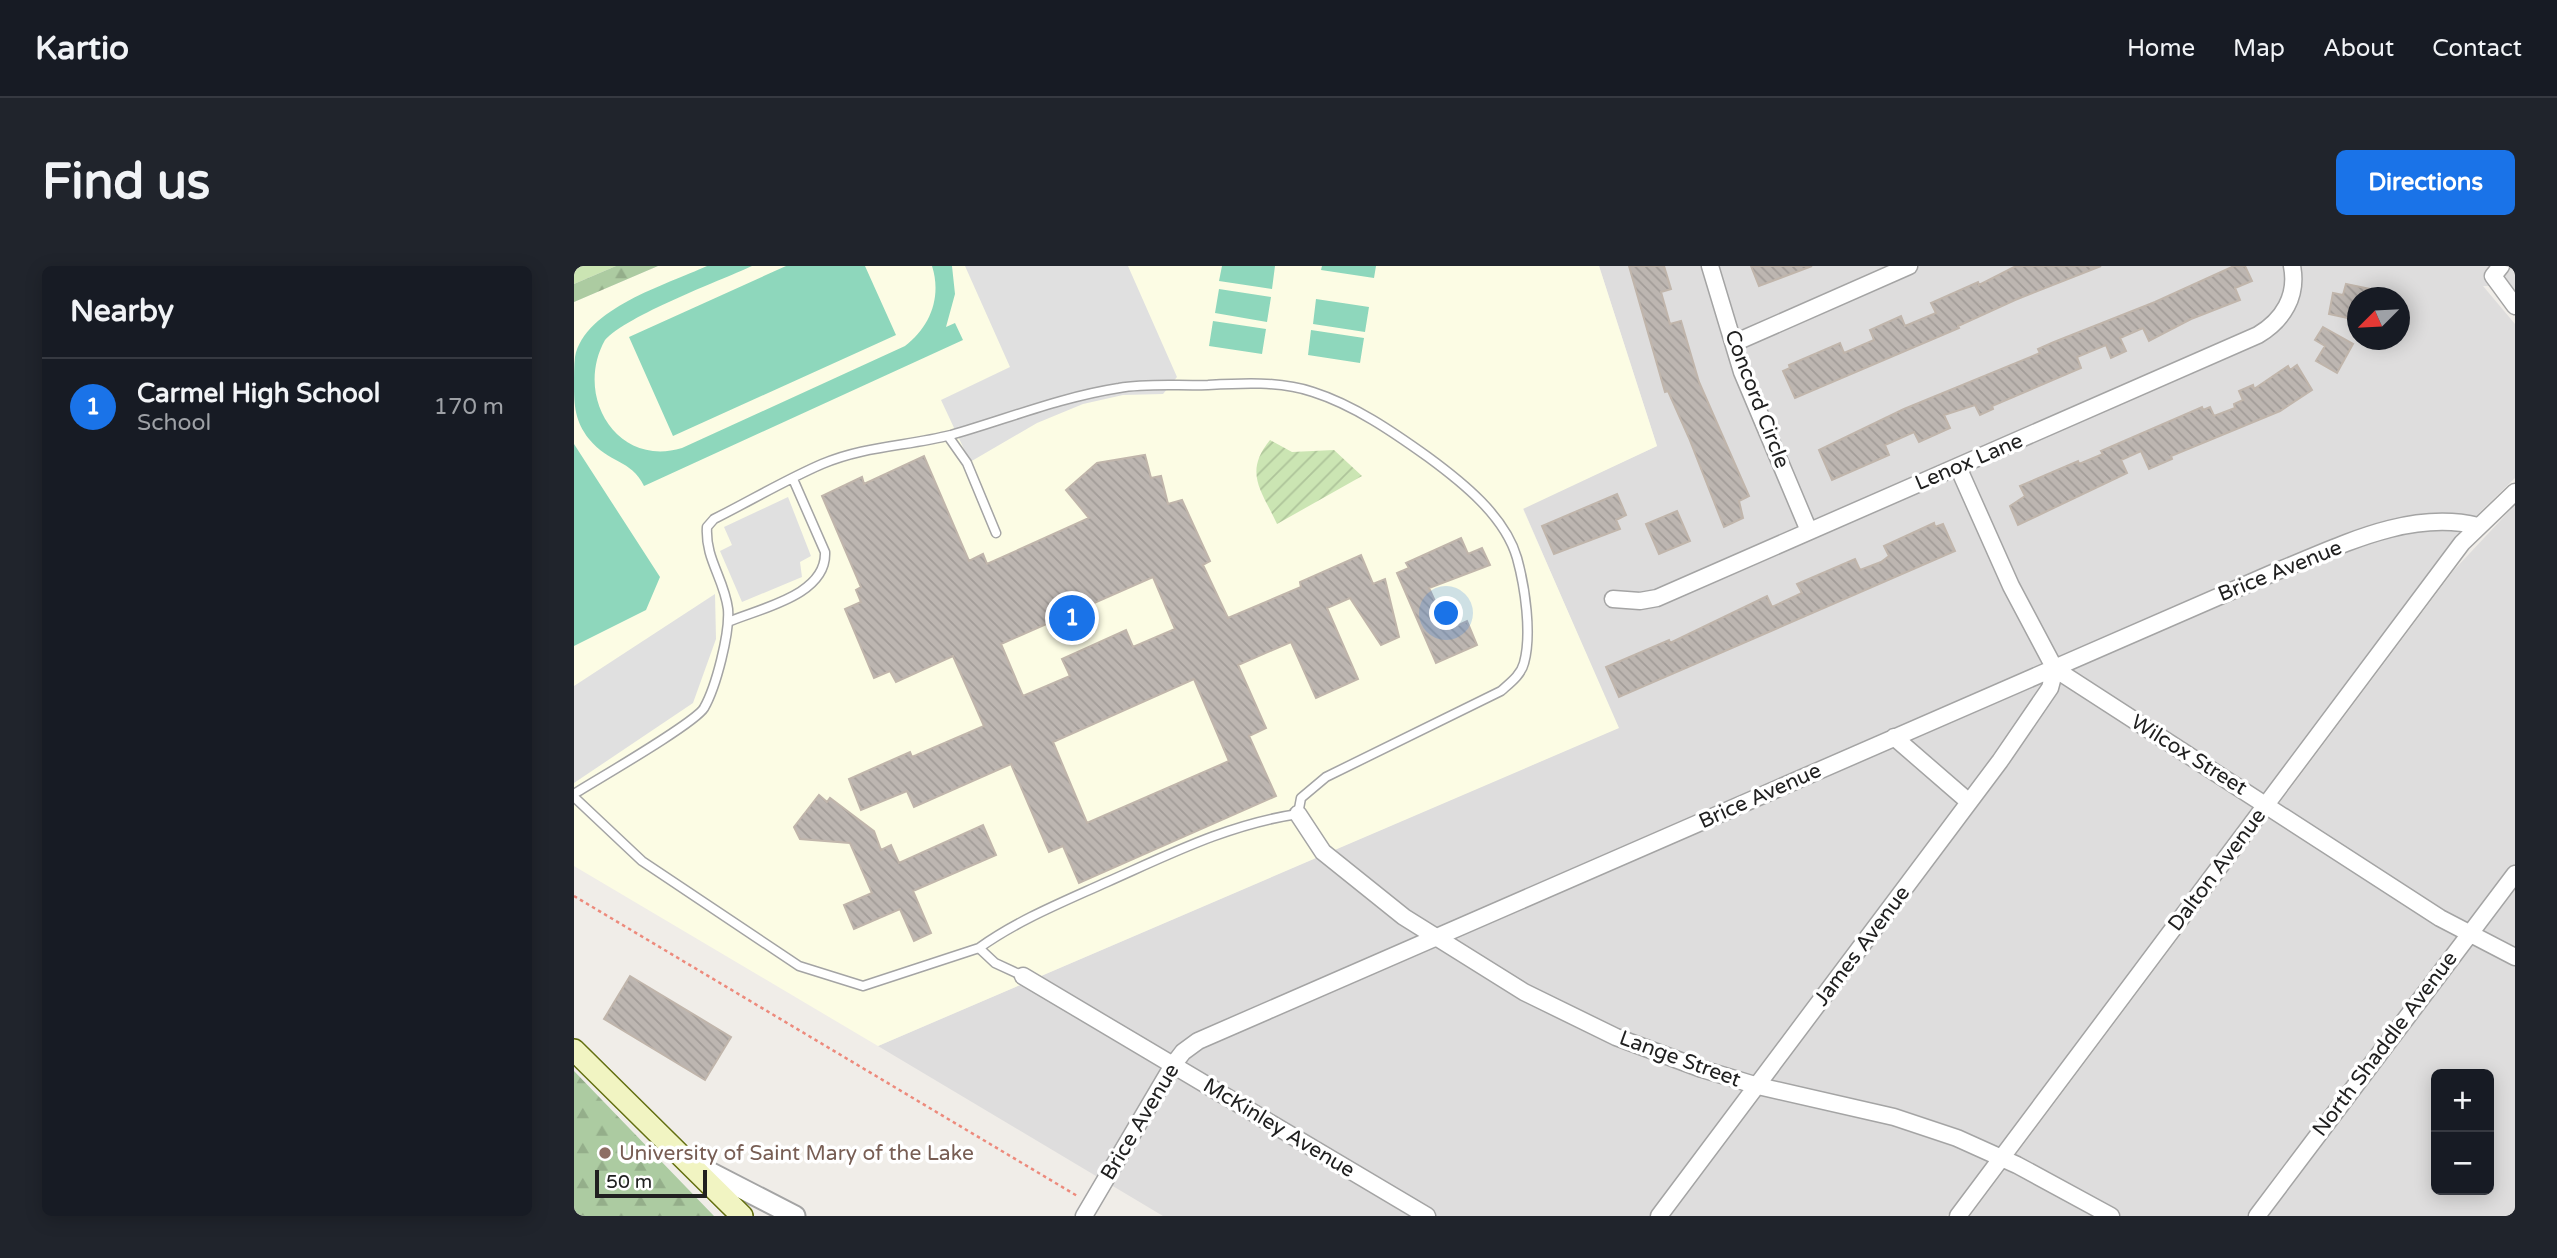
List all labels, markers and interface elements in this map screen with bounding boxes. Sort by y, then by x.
text: Kartio [35,29,129,68]
text: Home [2127,34,2195,63]
text: Map [2233,34,2285,63]
text: About [2323,34,2394,63]
text: Contact [2432,34,2522,63]
button: Directions [2336,150,2515,215]
text: Find us [42,153,210,212]
north arrow [2347,287,2410,350]
text: Nearby [70,293,174,330]
street label: Concord Circle [1719,326,1795,472]
text: Carmel High School [137,378,380,409]
text: 1 [86,393,100,421]
text: 170 m [434,393,504,421]
text: School [137,409,211,437]
street label: Lenox Lane [1911,428,2027,496]
street label: Brice Avenue [2214,535,2346,607]
pin: 1 [1049,592,1095,644]
your location [1429,596,1463,630]
street label: Wilcox Street [2126,709,2252,801]
street label: Brice Avenue [1695,758,1825,834]
street label: Dalton Avenue [2163,804,2271,936]
street label: James Avenue [1809,881,1915,1011]
street label: North Shaddle Avenue [2307,946,2463,1141]
street label: Lange Street [1616,1025,1744,1093]
street label: Brice Avenue [1095,1059,1185,1185]
map controls [2431,1069,2494,1195]
button: + [2431,1069,2494,1132]
street label: McKinley Avenue [1199,1073,1359,1183]
button: − [2431,1132,2494,1195]
place label: University of Saint Mary of the Lake [619,1141,974,1166]
marker: University of Saint Mary of the Lake [597,1145,613,1161]
scale bar [595,1167,707,1199]
text: 50 m [606,1171,652,1193]

